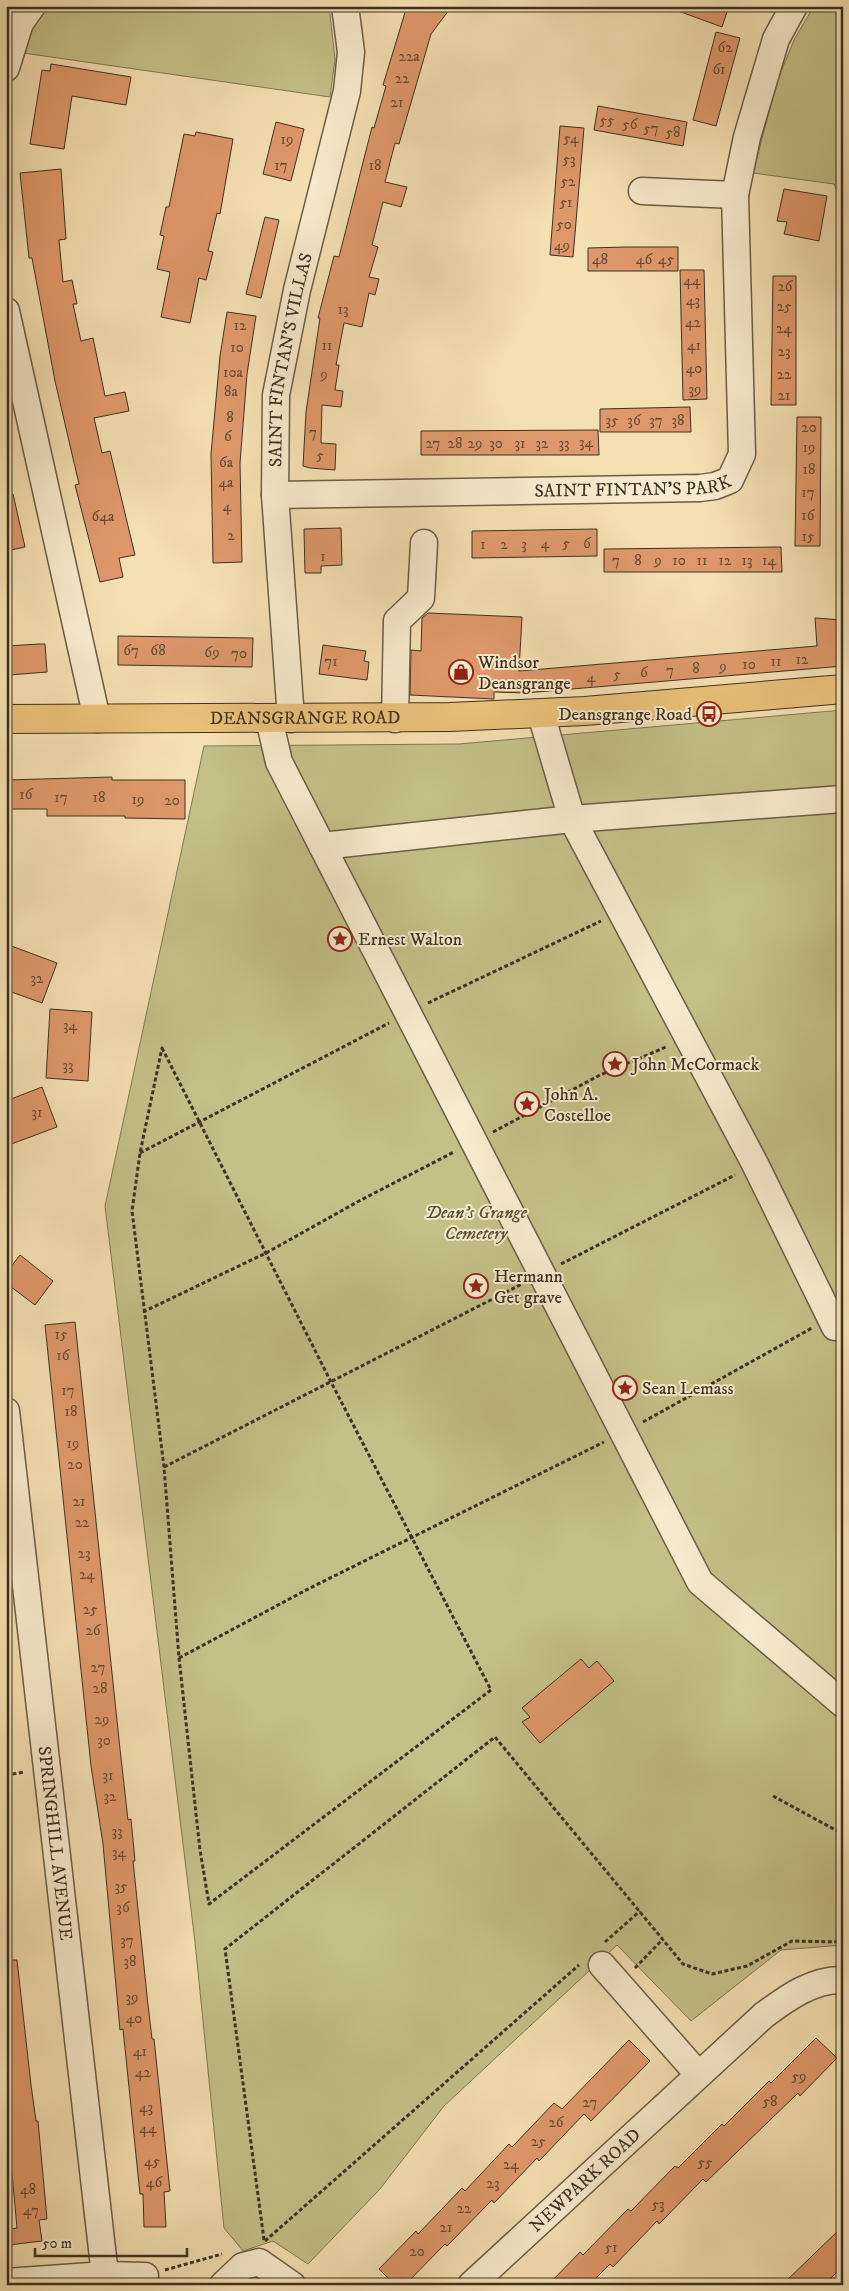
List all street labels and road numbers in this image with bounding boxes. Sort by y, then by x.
street label: SAINT FINTAN'S VILLAS [265,251,318,467]
street label: SAINT FINTAN'S PARK [534,470,735,503]
street label: DEANSGRANGE ROAD [210,707,400,730]
street label: SPRINGHILL AVENUE [32,1745,77,1942]
street label: NEWPARK ROAD [526,2124,646,2237]

